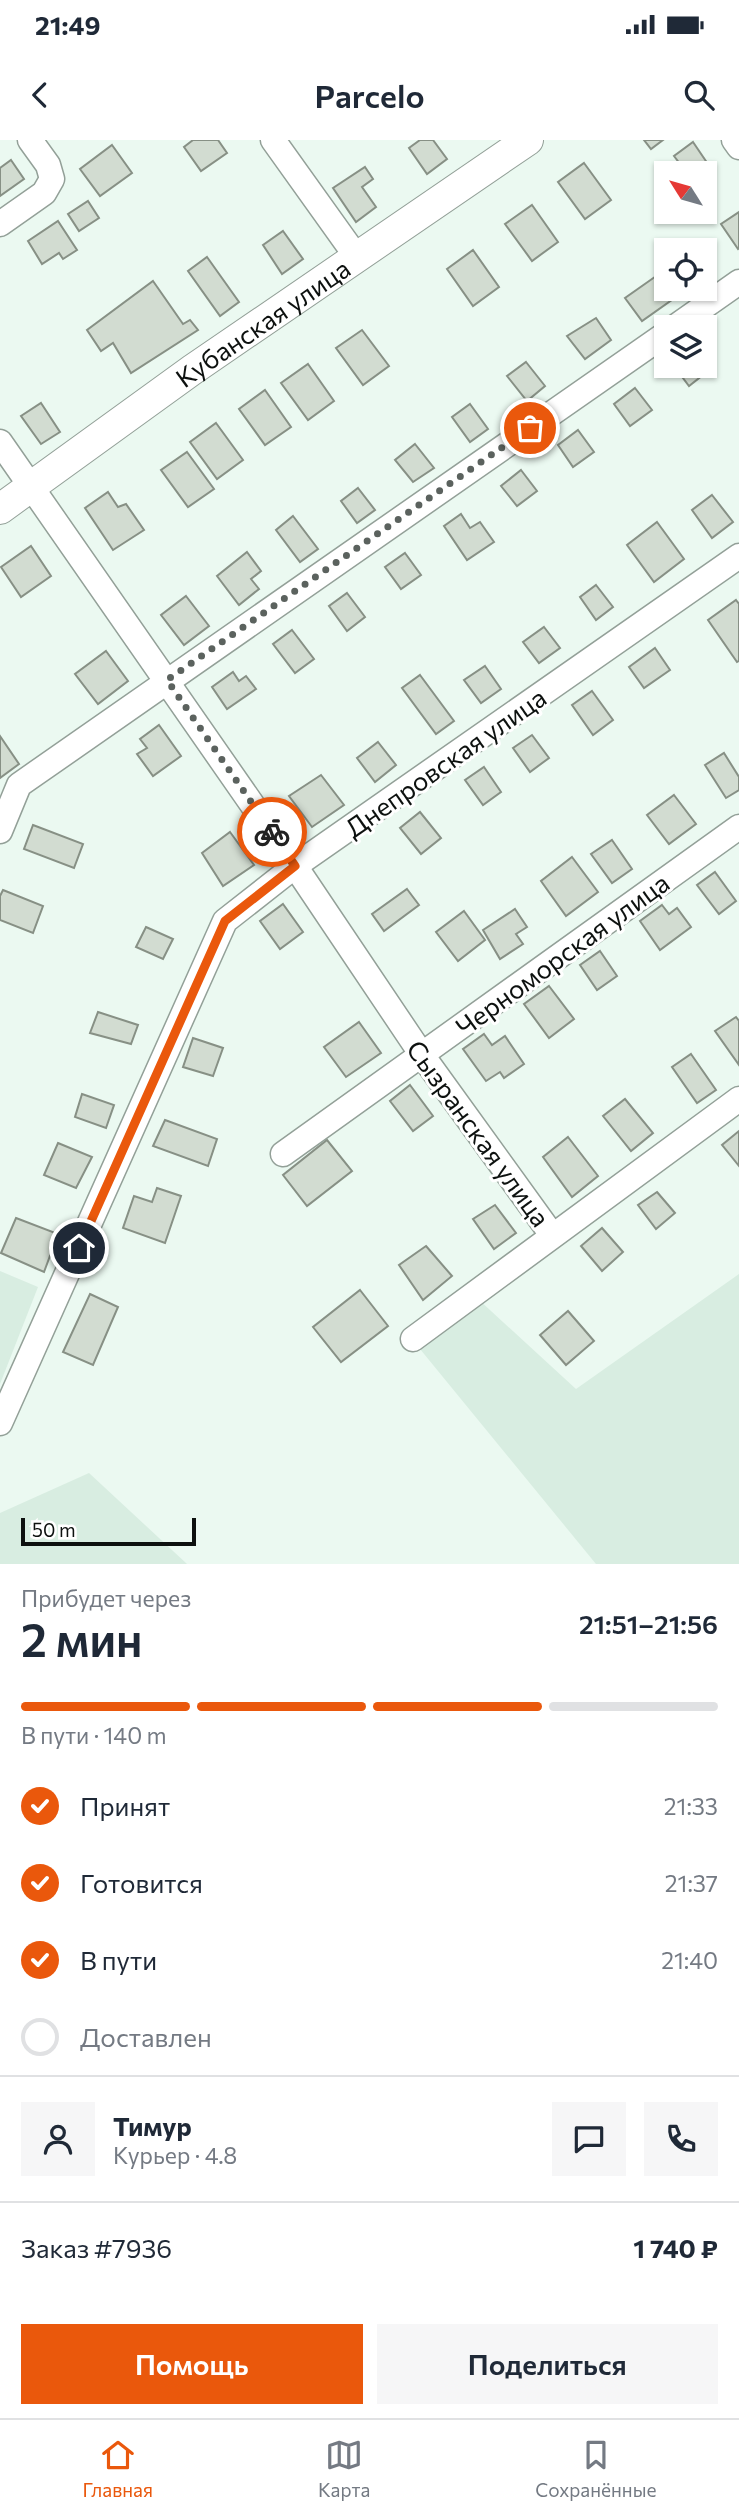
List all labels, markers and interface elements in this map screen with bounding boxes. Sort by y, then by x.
text: 21:49 [35,9,100,40]
text: Parcelo [314,75,425,115]
icon: back [21,76,59,114]
icon: search [680,76,718,114]
north arrow [654,161,718,224]
map controls [654,161,717,378]
button: locate [654,238,717,301]
street label: Кубанская улица [169,252,355,393]
button: layers [654,315,717,378]
pin [500,398,560,458]
icon: bag [511,409,549,447]
street label: Днепровская улица [339,681,551,843]
courier [237,797,307,867]
icon: bike [253,813,291,851]
street label: Черноморская улица [449,866,675,1042]
street label: Сызранская улица [401,1034,557,1232]
pin [49,1218,109,1278]
icon: home [60,1229,98,1267]
scale bar [21,1515,196,1547]
text: 50 m [32,1518,76,1541]
text: Прибудет через [21,1584,191,1612]
text: 21:51–21:56 [579,1608,718,1639]
text: 2 мин [21,1610,143,1666]
text: В пути · 140 m [21,1721,167,1749]
icon: check [21,1787,59,1825]
text: Принят [80,1790,170,1821]
text: 21:33 [664,1792,718,1820]
icon: check [21,1864,59,1902]
text: Готовится [80,1867,203,1898]
text: 21:37 [665,1869,718,1897]
icon: check [21,1941,59,1979]
text: В пути [80,1944,157,1975]
text: 21:40 [661,1946,718,1974]
text: Доставлен [80,2021,212,2052]
button: person [21,2102,95,2176]
button: chat [552,2102,626,2176]
button: phone [644,2102,718,2176]
text: Тимур [113,2110,192,2141]
text: Курьер · 4.8 [113,2141,237,2169]
text: Заказ #7936 [21,2232,172,2263]
text: 1 740 ₽ [633,2232,718,2263]
button: Помощь [21,2324,363,2404]
button: Поделиться [377,2324,718,2404]
tab: Главная [82,2436,153,2501]
tab: Карта [318,2436,370,2501]
tab: Сохранённые [535,2436,656,2501]

